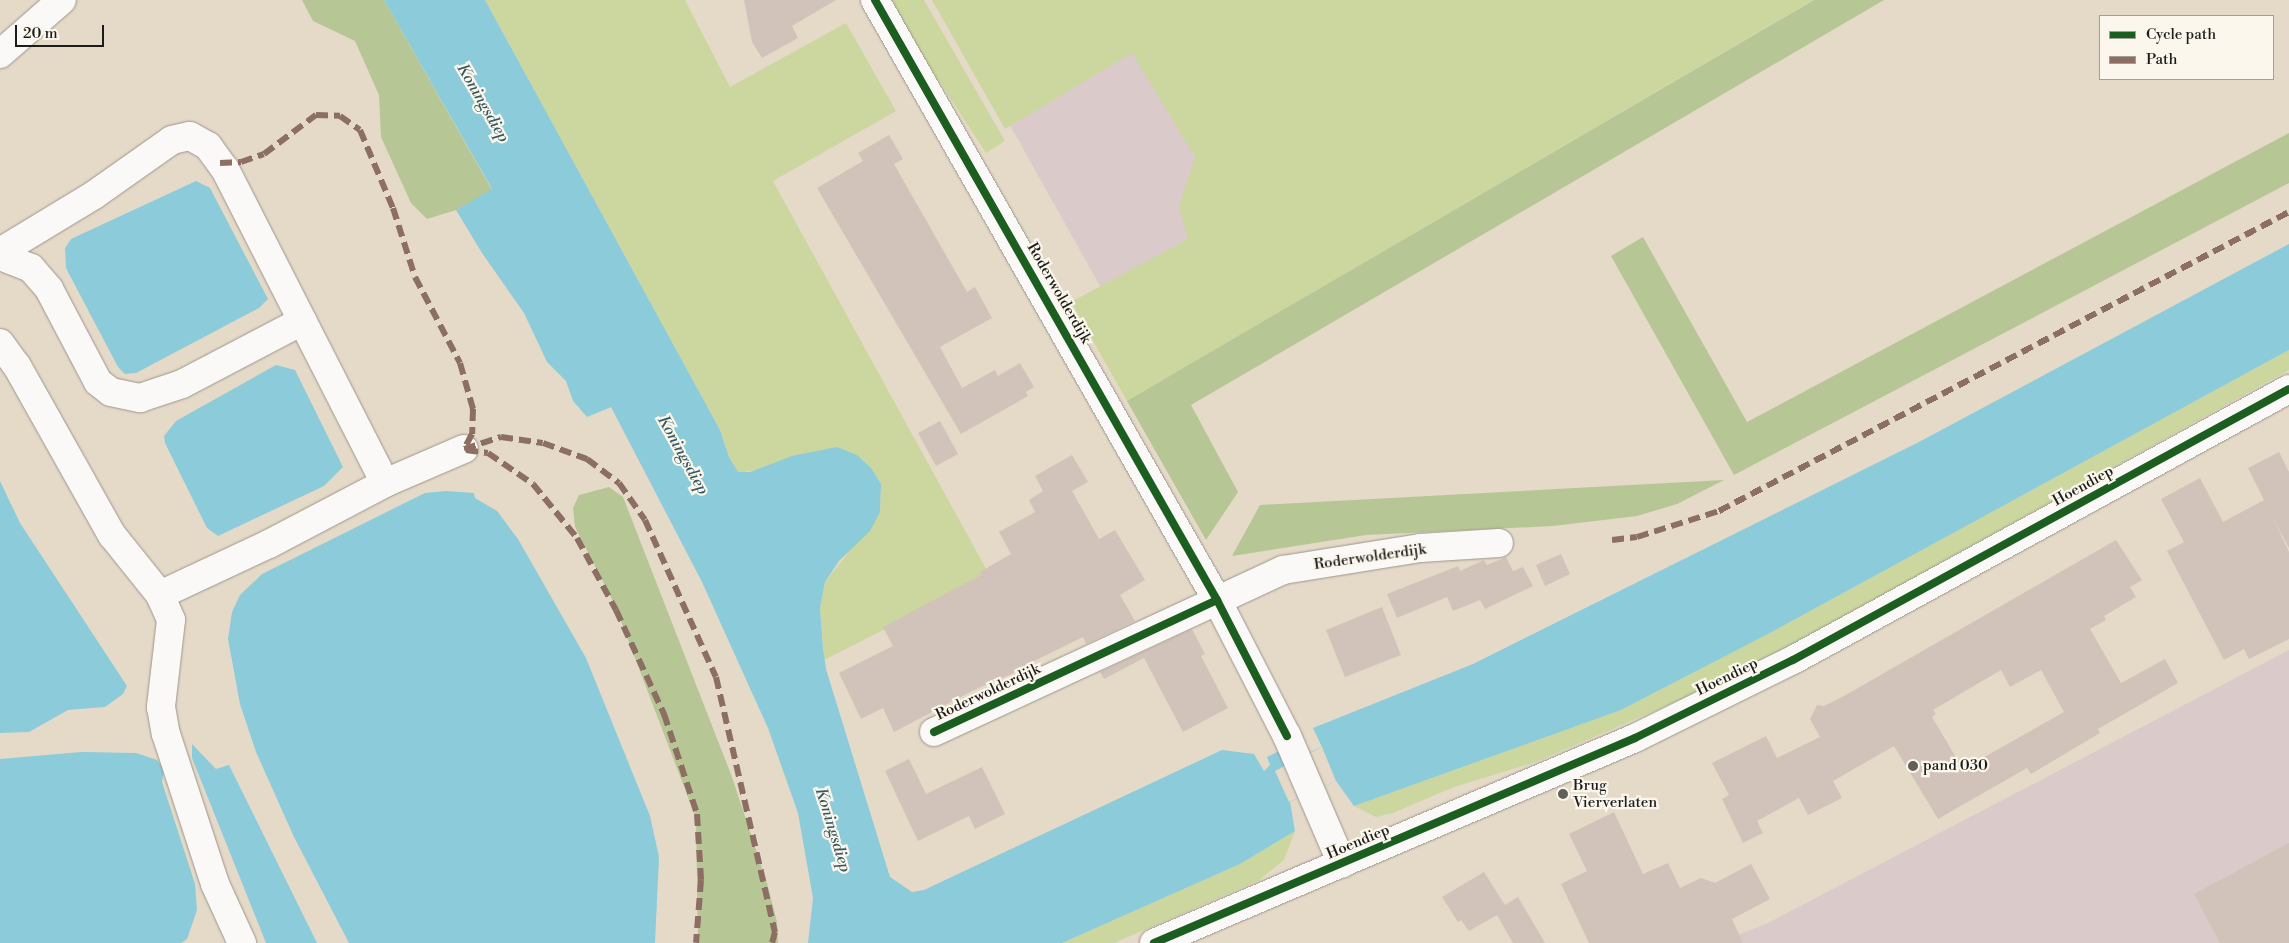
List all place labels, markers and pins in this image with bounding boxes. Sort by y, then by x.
place label: pand 030 [1923,757,1988,775]
marker: pand 030 [1907,760,1919,772]
place label: Brug Vierverlaten [1573,776,1657,811]
marker: Brug Vierverlaten [1557,788,1569,800]

